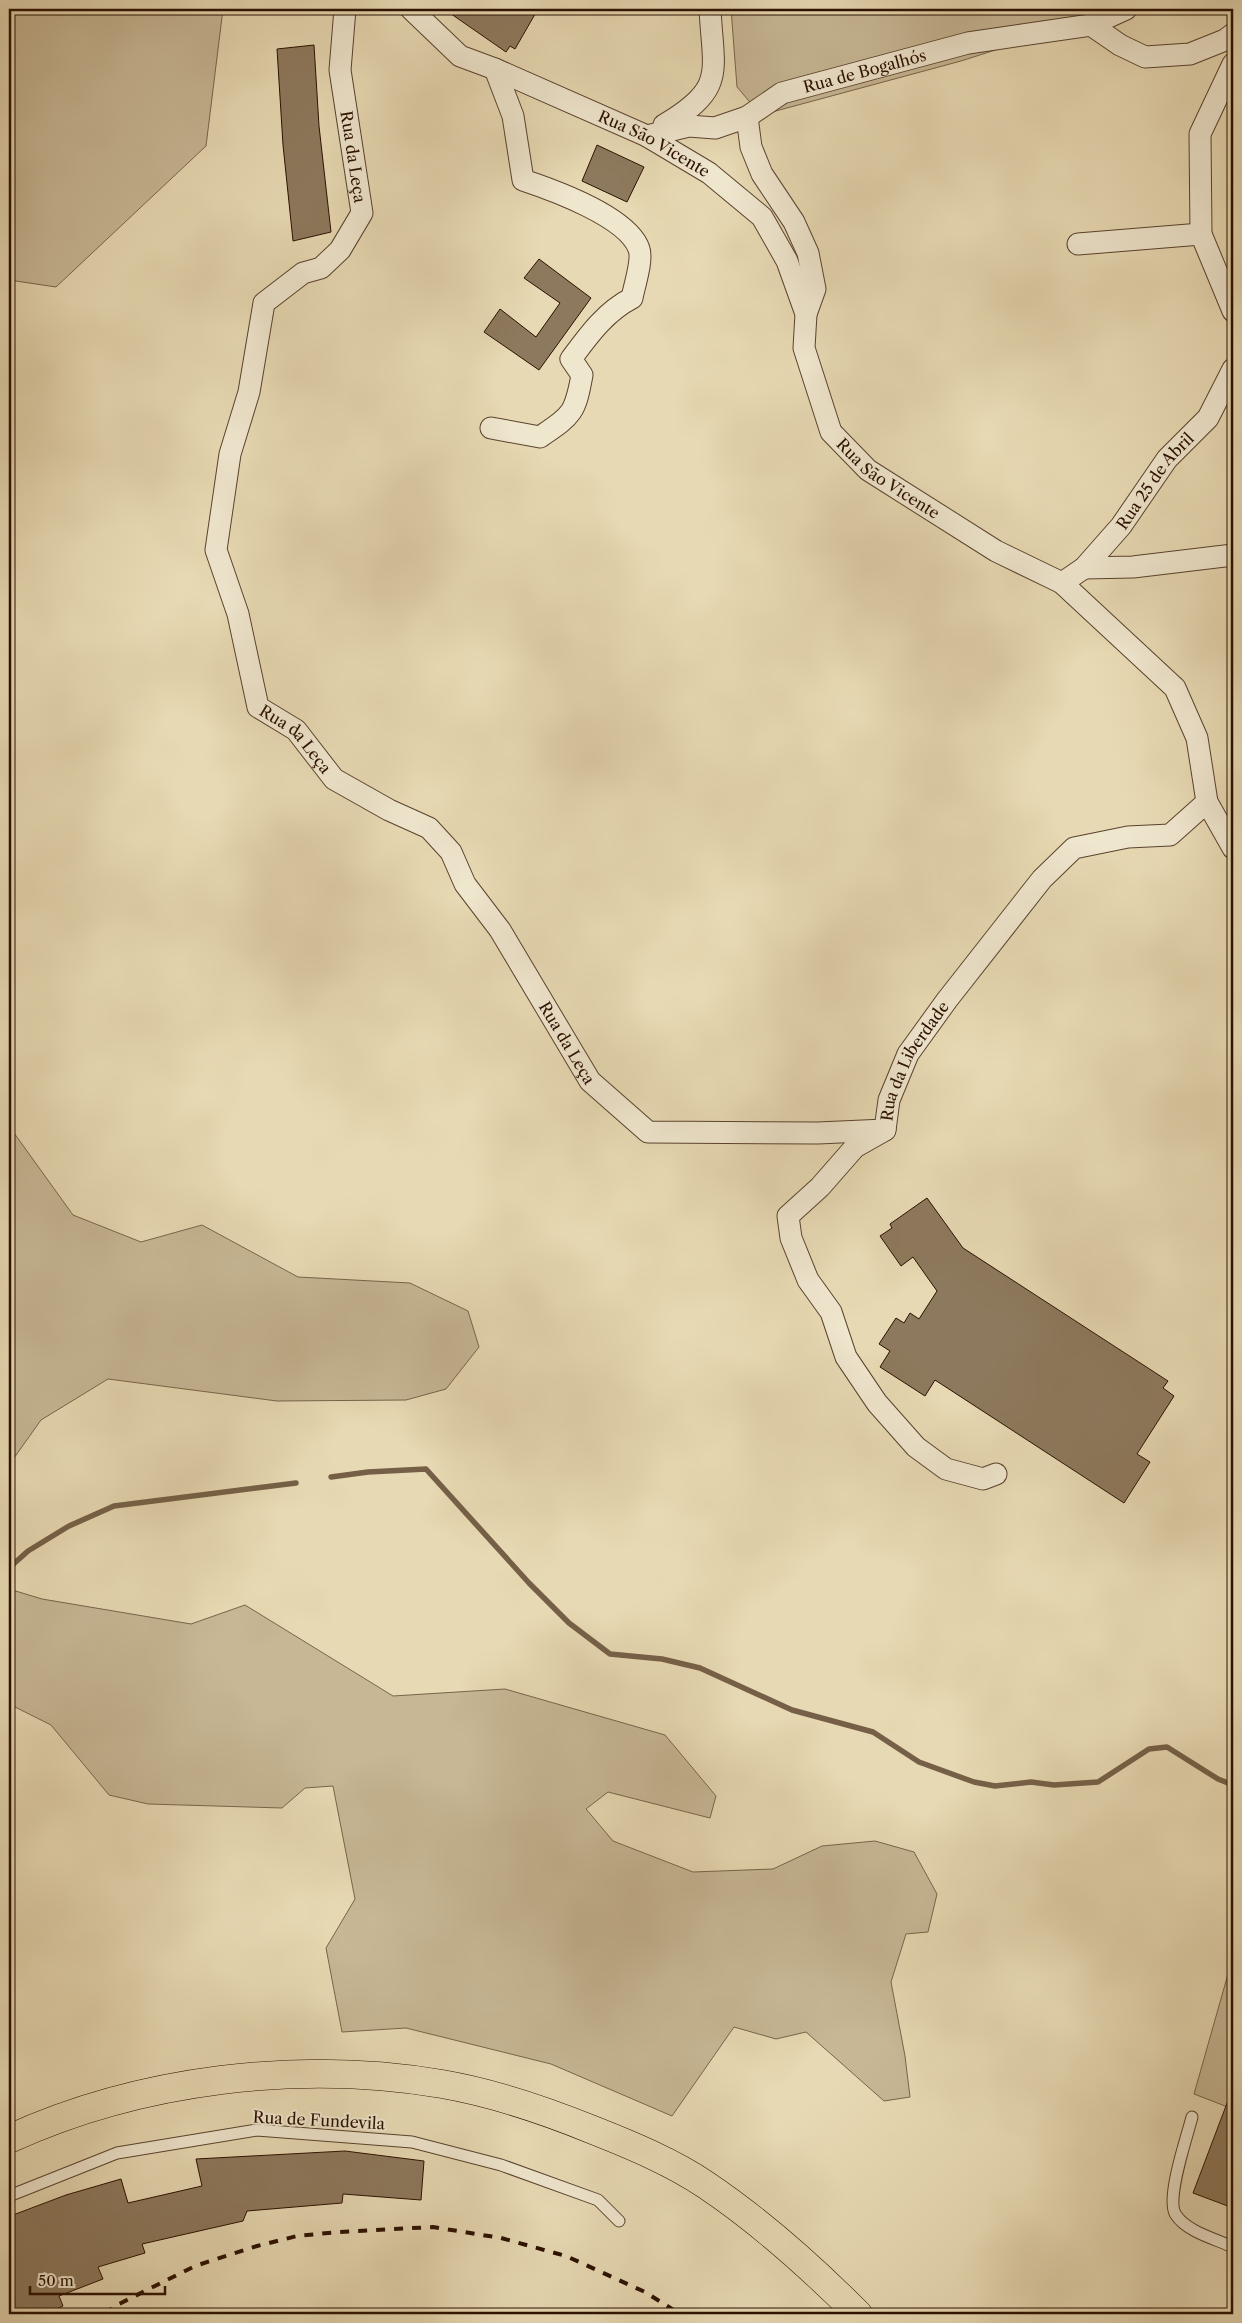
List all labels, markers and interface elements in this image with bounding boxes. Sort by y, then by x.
street label: Rua de Bogalhós [801,45,928,97]
street label: Rua São Vicente [595,106,714,181]
street label: Rua da Leça [336,109,370,205]
street label: Rua 25 de Abril [1112,428,1198,533]
street label: Rua São Vicente [832,434,944,523]
street label: Rua da Leça [256,700,336,778]
street label: Rua da Liberdade [876,997,953,1122]
street label: Rua da Leça [535,998,600,1088]
street label: Rua de Fundevila [252,2107,386,2133]
scale bar [30,2263,165,2295]
text: 50 m [38,2271,74,2290]

